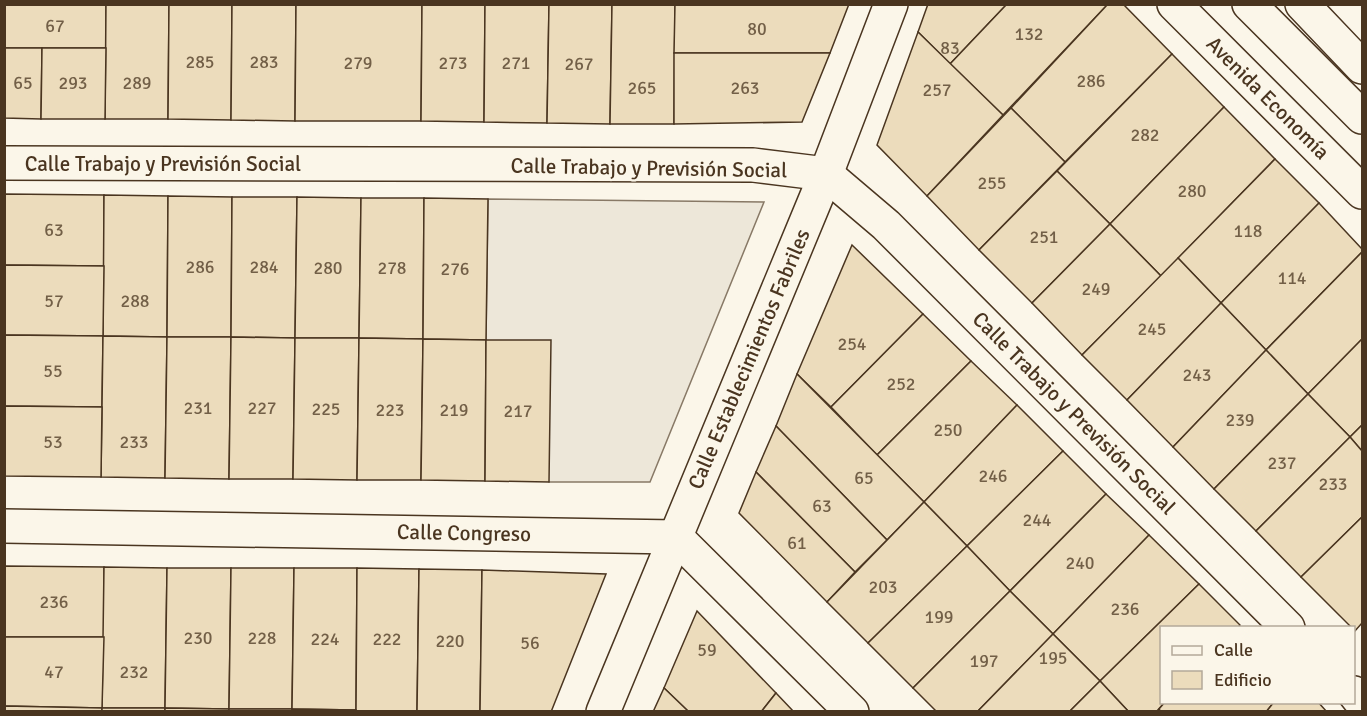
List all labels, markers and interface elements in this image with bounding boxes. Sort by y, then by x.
house number: 67 [45,15,65,37]
house number: 80 [747,18,767,40]
house number: 132 [1014,23,1044,45]
street label: Avenida Economía [1201,31,1335,165]
house number: 83 [940,37,960,59]
house number: 285 [185,51,215,73]
house number: 283 [249,51,279,73]
house number: 279 [343,52,373,74]
house number: 273 [438,52,468,74]
house number: 271 [501,52,531,74]
house number: 267 [564,53,594,75]
house number: 286 [1076,70,1106,92]
house number: 65 [13,72,33,94]
house number: 293 [58,72,88,94]
house number: 289 [122,72,152,94]
house number: 265 [627,77,657,99]
house number: 263 [730,77,760,99]
house number: 257 [922,79,952,101]
house number: 282 [1130,124,1160,146]
street label: Calle Trabajo y Previsión Social [25,151,301,177]
street label: Calle Trabajo y Previsión Social [510,153,788,183]
house number: 255 [977,172,1007,194]
house number: 280 [1177,180,1207,202]
house number: 63 [44,219,64,241]
house number: 118 [1233,220,1263,242]
street label: Calle Establecimientos Fabriles [682,225,816,493]
house number: 251 [1029,226,1059,248]
house number: 286 [185,256,215,278]
house number: 284 [249,256,279,278]
house number: 280 [313,257,343,279]
house number: 278 [377,257,407,279]
house number: 276 [440,258,470,280]
house number: 114 [1277,267,1307,289]
house number: 249 [1081,278,1111,300]
house number: 57 [44,290,64,312]
house number: 288 [120,290,150,312]
street label: Calle Trabajo y Previsión Social [967,306,1181,520]
house number: 245 [1137,318,1167,340]
house number: 254 [837,333,867,355]
house number: 55 [43,360,63,382]
house number: 243 [1182,364,1212,386]
house number: 252 [886,373,916,395]
house number: 231 [183,397,213,419]
house number: 227 [247,397,277,419]
house number: 225 [311,398,341,420]
house number: 223 [375,399,405,421]
house number: 219 [439,399,469,421]
house number: 217 [503,400,533,422]
house number: 239 [1225,409,1255,431]
house number: 250 [933,419,963,441]
house number: 53 [43,431,63,453]
house number: 233 [119,431,149,453]
house number: 237 [1267,452,1297,474]
house number: 246 [978,465,1008,487]
house number: 65 [854,467,874,489]
house number: 233 [1318,473,1348,495]
house number: 63 [812,495,832,517]
house number: 244 [1022,509,1052,531]
street label: Calle Congreso [397,519,531,547]
house number: 61 [787,532,807,554]
house number: 240 [1065,552,1095,574]
house number: 203 [868,576,898,598]
house number: 236 [39,591,69,613]
house number: 236 [1110,598,1140,620]
house number: 199 [924,606,954,628]
legend [1160,626,1355,704]
house number: 230 [183,627,213,649]
house number: 228 [247,627,277,649]
house number: 224 [310,628,340,650]
house number: 222 [372,628,402,650]
house number: 220 [435,630,465,652]
house number: 56 [520,632,540,654]
house number: 59 [697,639,717,661]
text: Calle [1214,639,1253,661]
house number: 195 [1038,647,1068,669]
house number: 197 [969,650,999,672]
house number: 47 [44,661,64,683]
house number: 232 [119,661,149,683]
text: Edificio [1214,669,1272,691]

